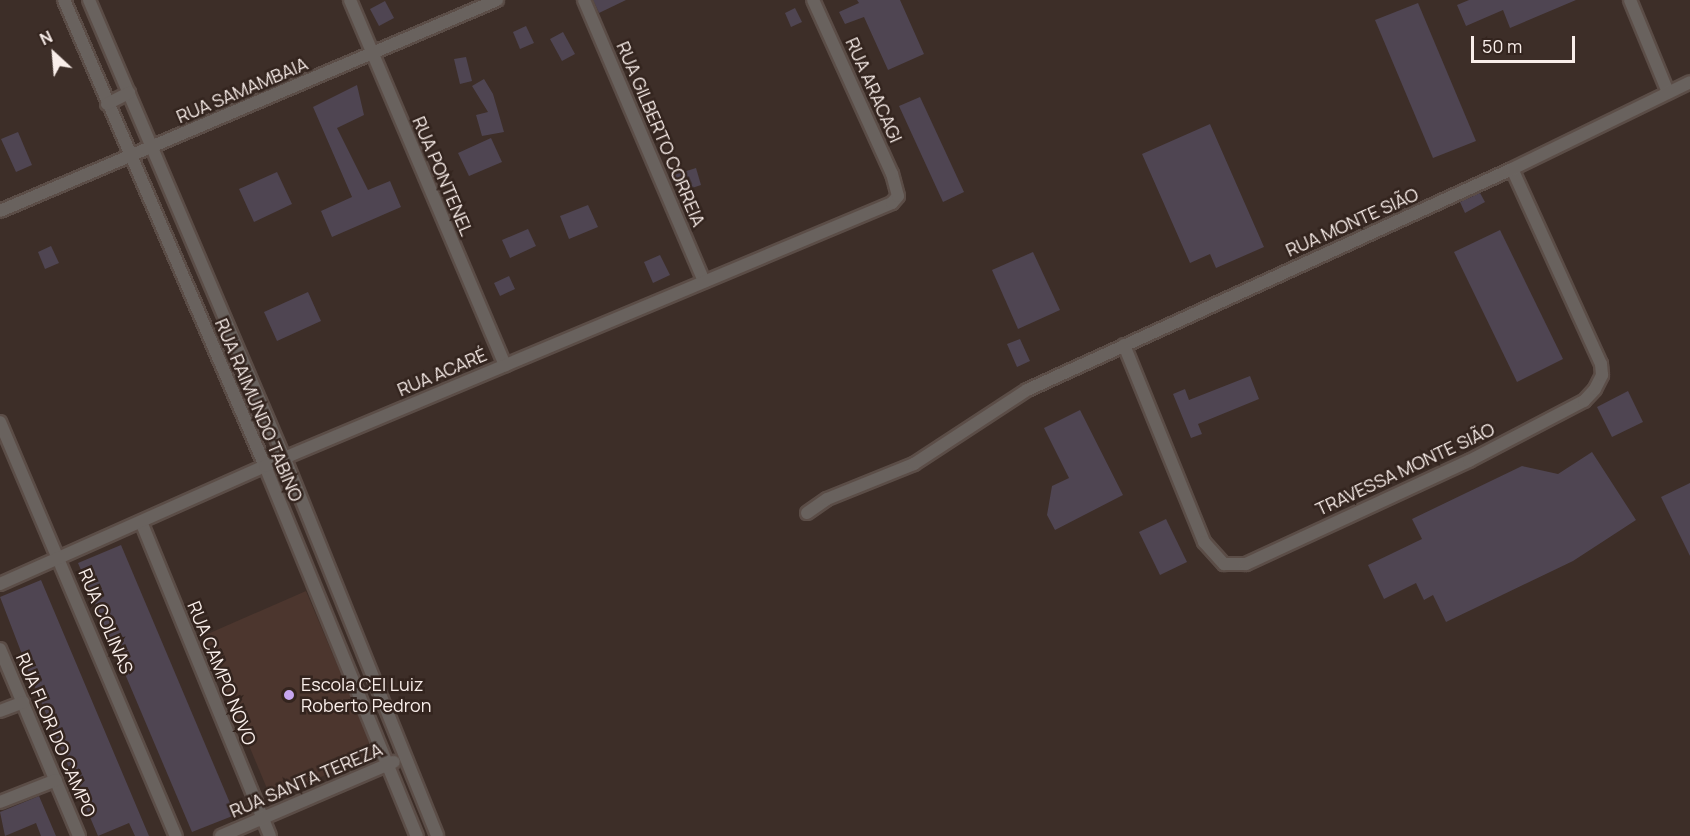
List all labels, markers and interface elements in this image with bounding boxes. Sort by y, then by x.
north arrow [24,24,84,84]
scale bar [1474,24,1578,62]
text: N [36,25,56,50]
street label: RUA ARACAGI [841,34,907,146]
text: 50 m [1482,34,1522,58]
street label: RUA GILBERTO CORREIA [612,38,710,230]
street label: RUA SAMAMBAIA [173,53,311,127]
street label: RUA PONTENEL [408,113,478,239]
street label: RUA MONTE SIÃO [1282,183,1422,261]
street label: RUA RAIMUNDO TABINO [211,315,307,505]
street label: RUA ACARÉ [394,343,490,401]
street label: TRAVESSA MONTE SIÃO [1312,418,1498,520]
street label: RUA COLINAS [74,565,138,677]
street label: RUA CAMPO NOVO [183,598,261,748]
street label: RUA FLOR DO CAMPO [12,650,100,820]
place label: Escola CEI Luiz Roberto Pedron [301,674,431,716]
marker: Escola CEI Luiz Roberto Pedron [282,688,296,702]
street label: RUA SANTA TEREZA [226,738,386,822]

